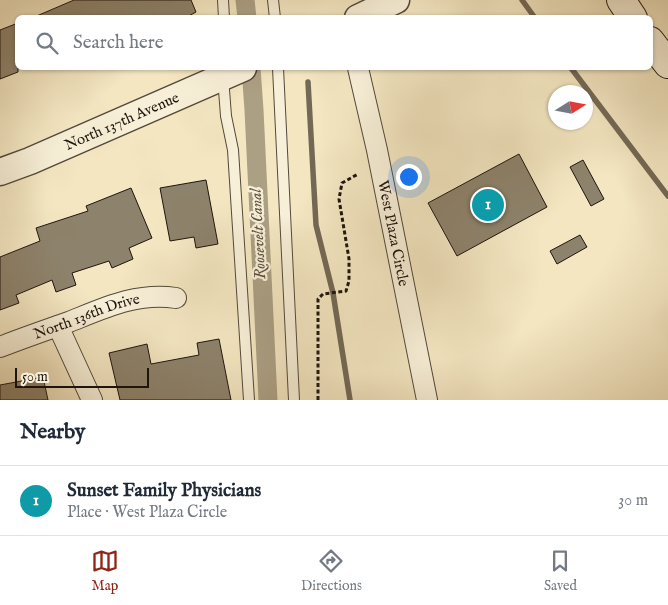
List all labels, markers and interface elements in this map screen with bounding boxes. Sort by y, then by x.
search box [15,15,653,70]
icon: search [33,29,61,57]
text: Search here [73,31,164,55]
north arrow [548,85,593,130]
street label: North 137th Avenue [61,88,182,154]
your location [396,164,422,190]
street label: West Plaza Circle [374,178,414,288]
pin: 1 [472,186,504,224]
water label: Roosevelt Canal [247,187,271,280]
street label: North 136th Drive [31,289,141,343]
scale bar [15,365,149,388]
text: 50 m [22,368,48,386]
text: Nearby [20,419,85,446]
text: Sunset Family Physicians [67,479,261,503]
text: 1 [33,491,39,511]
text: 30 m [618,491,648,511]
text: Place · West Plaza Circle [67,503,227,523]
tab: Map [91,547,119,595]
tab: Directions [301,547,362,595]
tab: Saved [544,547,577,595]

